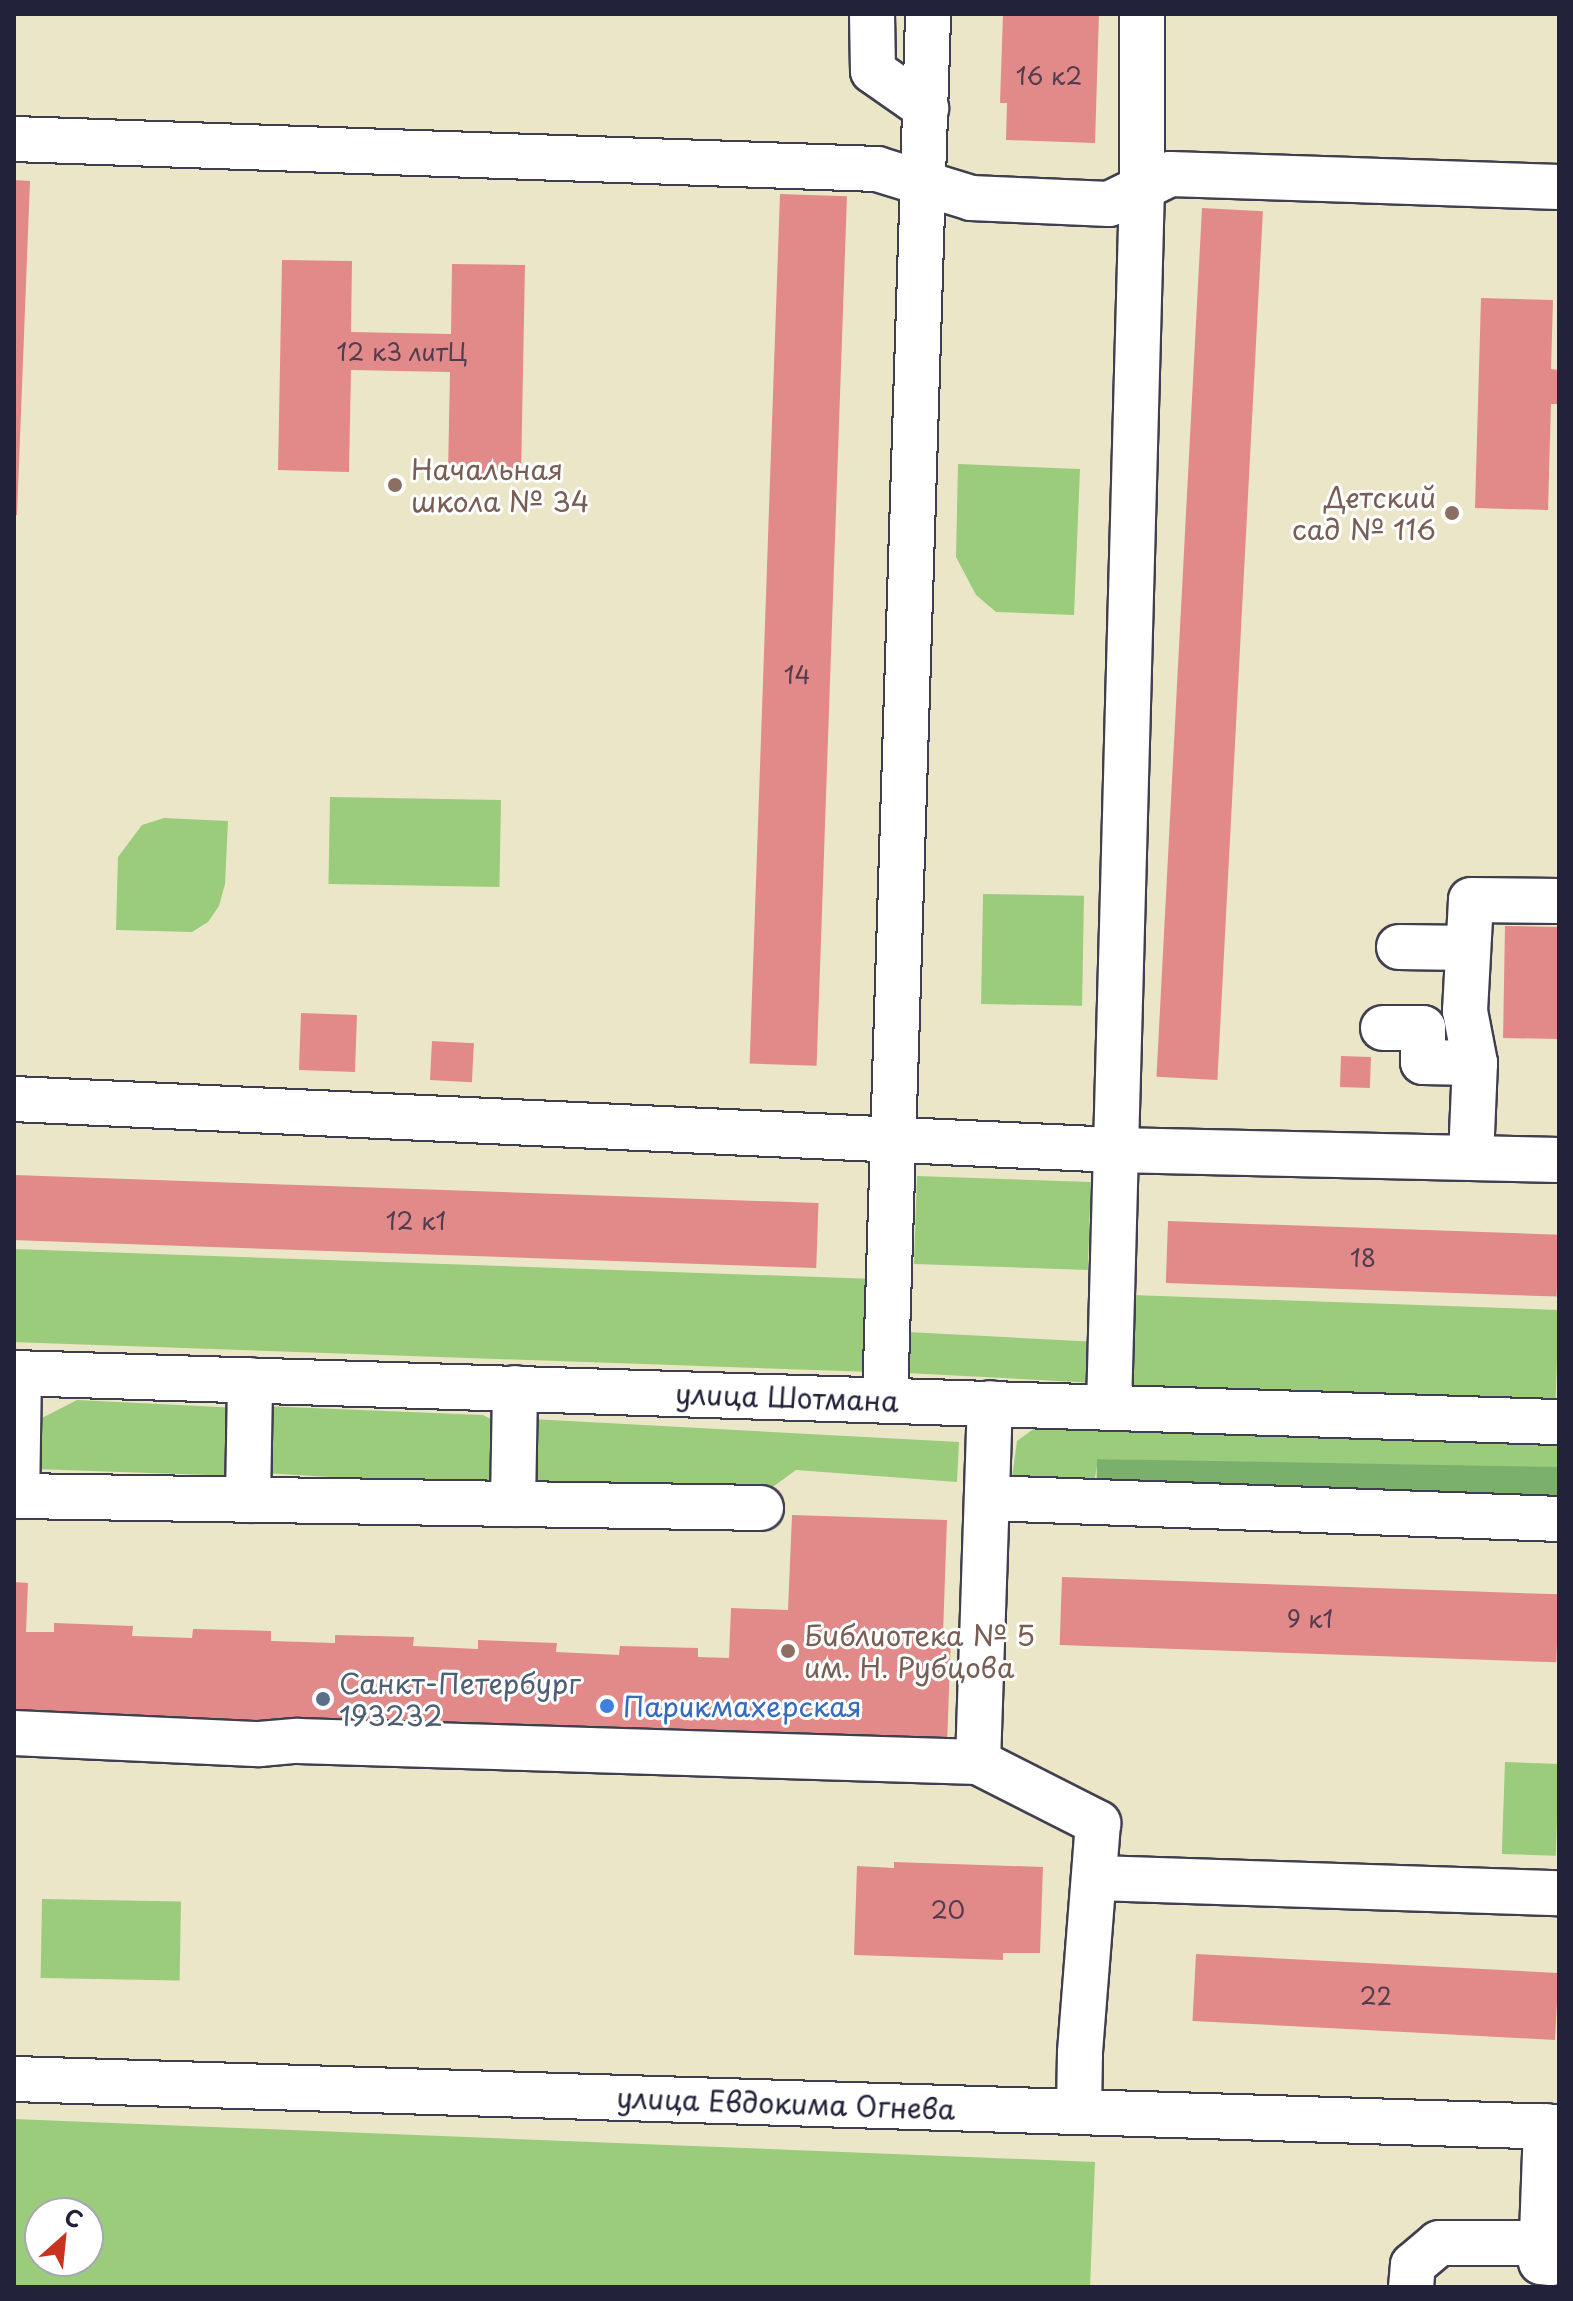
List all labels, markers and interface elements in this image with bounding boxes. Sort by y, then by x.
house number: 16 к2 [1016,62,1082,90]
house number: 12 к3 литЦ [336,338,468,366]
place label: Начальная школа № 34 [411,452,590,518]
marker: Начальная школа № 34 [386,476,404,494]
place label: Детский сад № 116 [1292,480,1436,546]
marker: Детский сад № 116 [1443,504,1461,522]
house number: 14 [784,661,810,689]
house number: 12 к1 [386,1207,446,1235]
house number: 18 [1350,1244,1376,1272]
street label: улица Шотмана [674,1376,900,1418]
house number: 9 к1 [1287,1605,1333,1633]
place label: Библиотека № 5 им. Н. Рубцова [804,1618,1034,1684]
marker: Библиотека № 5 им. Н. Рубцова [779,1642,797,1660]
place label: Санкт-Петербург 193232 [339,1666,581,1732]
place label: Парикмахерская [623,1689,862,1723]
marker: Санкт-Петербург 193232 [314,1690,332,1708]
marker: Парикмахерская [598,1697,616,1715]
house number: 20 [931,1896,965,1924]
house number: 22 [1360,1982,1392,2010]
street label: улица Евдокима Огнева [615,2080,957,2126]
north arrow [24,2197,104,2277]
text: С [59,2198,89,2235]

